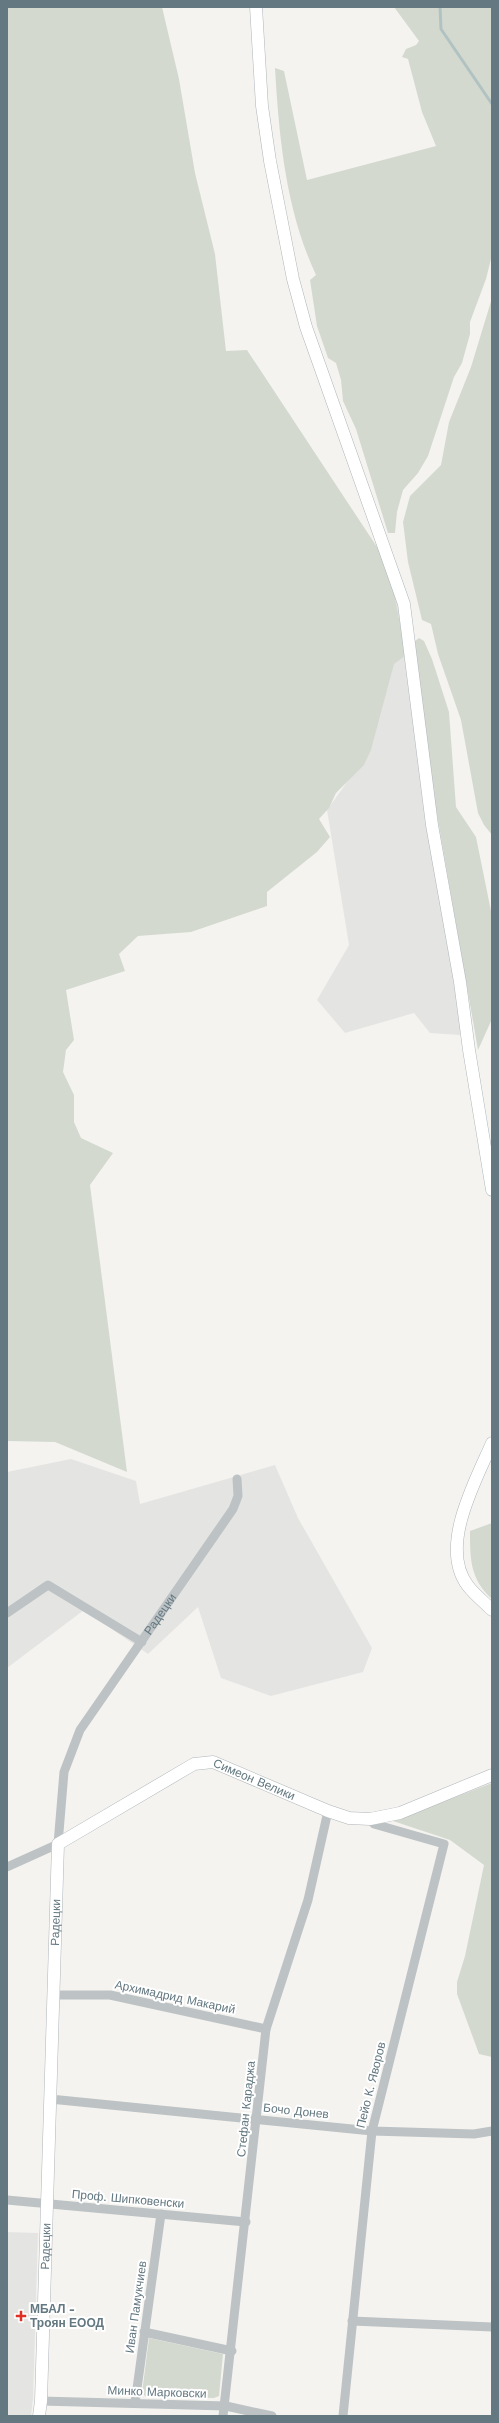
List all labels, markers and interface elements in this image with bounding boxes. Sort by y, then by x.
street label: Радецки [141,1591,179,1637]
street label: Симеон Велики [211,1756,297,1803]
street label: Радецки [48,1899,63,1946]
street label: Архимадрид Макарий [114,1977,236,2017]
street label: Пейо К. Яворов [354,2040,388,2130]
street label: Стефан Караджа [234,2060,258,2158]
street label: Бочо Донев [262,2101,330,2121]
street label: Проф. Шипковенски [71,2187,185,2211]
street label: Радецки [38,2223,53,2270]
street label: Иван Памукчиев [123,2260,149,2354]
place label: МБАЛ - Троян ЕООД [30,2302,105,2330]
marker: МБАЛ - Троян ЕООД [15,2310,27,2322]
street label: Минко Марковски [107,2383,207,2401]

